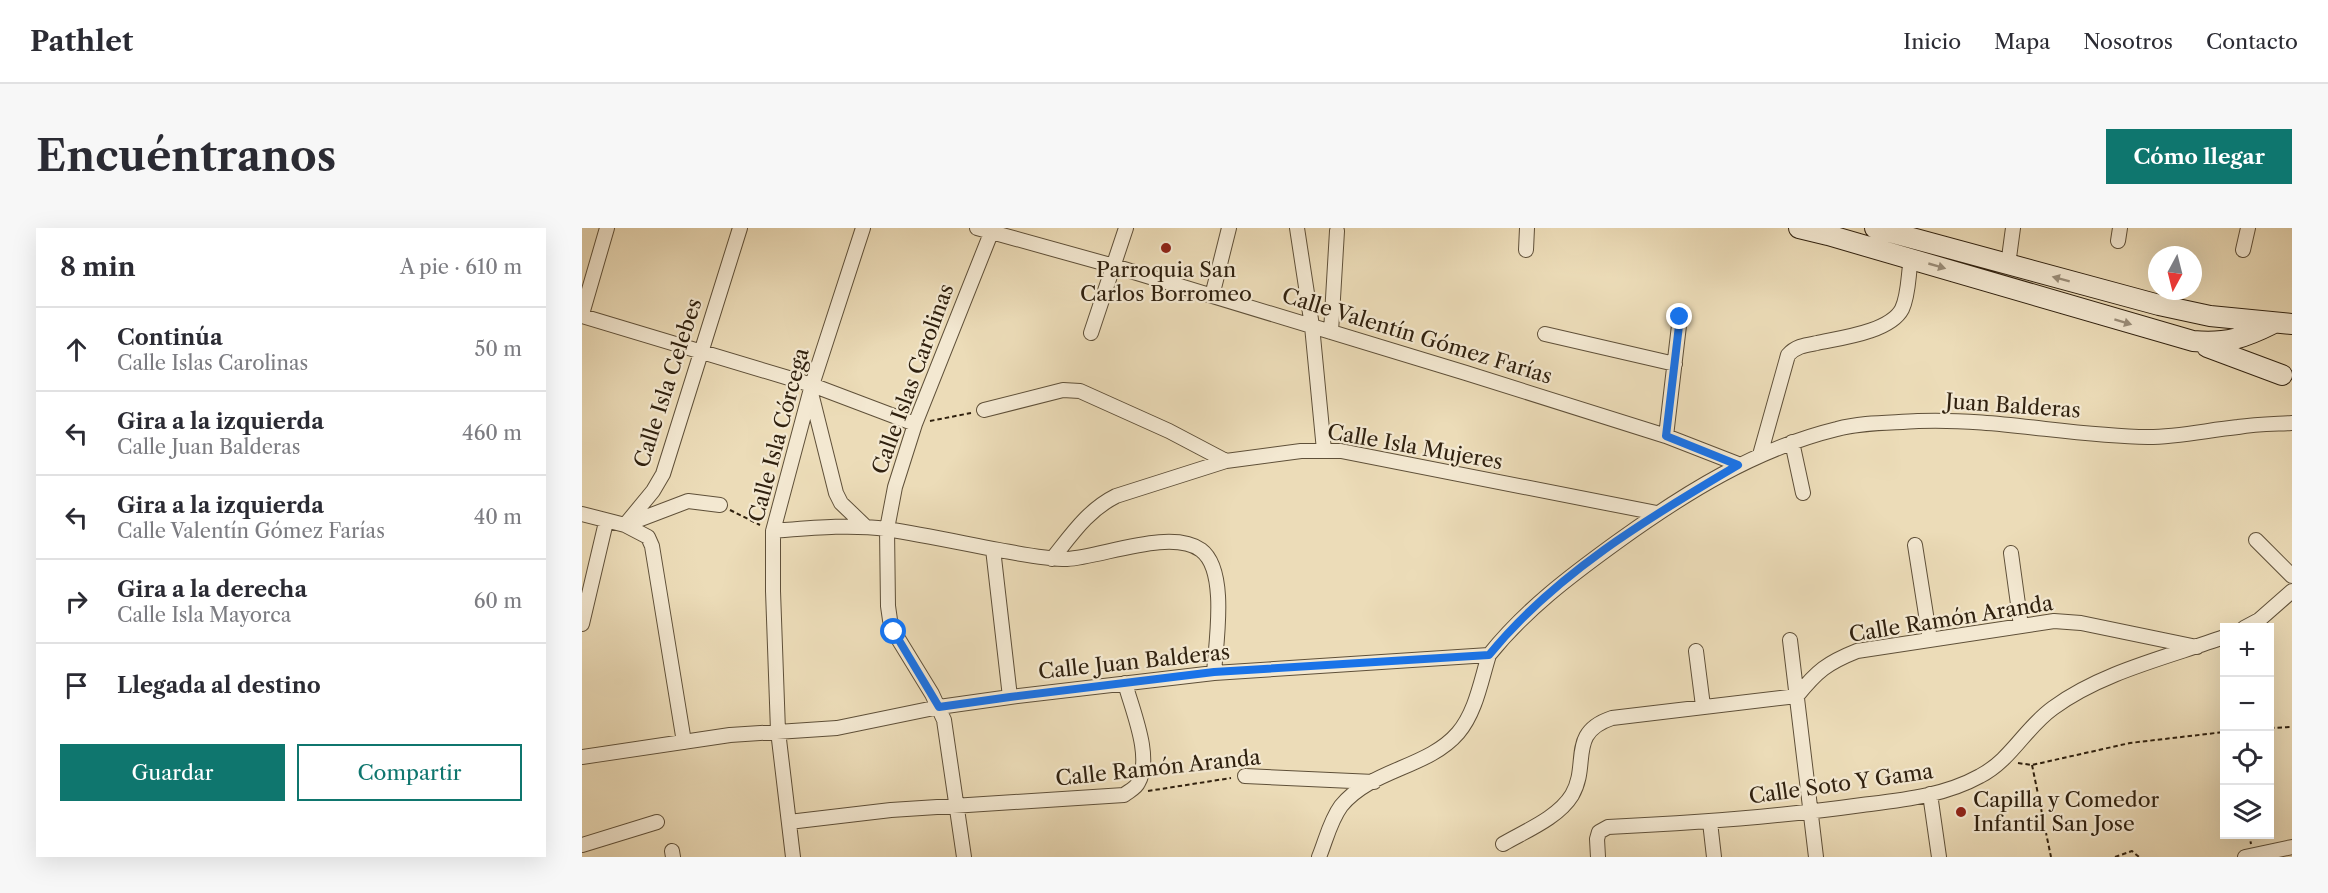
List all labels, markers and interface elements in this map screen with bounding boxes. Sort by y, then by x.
text: Pathlet [30,24,133,58]
text: Inicio [1903,29,1961,54]
text: Mapa [1994,29,2050,54]
text: Nosotros [2083,29,2173,54]
text: Contacto [2206,29,2298,54]
button: Cómo llegar [2106,129,2292,184]
text: Encuéntranos [36,130,336,182]
marker: Parroquia San Carlos Borromeo [1159,241,1173,255]
north arrow [2148,246,2202,300]
text: 8 min [60,251,136,283]
text: A pie · 610 m [400,255,522,279]
place label: Parroquia San Carlos Borromeo [1080,257,1252,306]
one-way arrow [1928,262,1946,271]
one-way arrow [2052,274,2070,283]
street label: Calle Islas Carolinas [866,280,959,477]
street label: Calle Valentín Gómez Farías [1279,282,1555,389]
street label: Calle Isla Celebes [628,295,707,470]
route end [1666,303,1692,329]
one-way arrow [2115,318,2133,327]
text: Continúa [117,324,223,351]
icon: ahead [60,333,93,366]
text: 50 m [475,337,522,361]
street label: Calle Isla Córcega [743,344,814,525]
text: Calle Islas Carolinas [117,351,308,375]
street label: Juan Balderas [1942,388,2081,423]
text: Gira a la izquierda [117,408,324,435]
icon: left [60,417,93,450]
street label: Calle Isla Mujeres [1325,419,1505,474]
text: 460 m [462,421,522,445]
text: Calle Juan Balderas [117,435,300,459]
text: Gira a la izquierda [117,492,324,519]
icon: left [60,501,93,534]
text: 40 m [474,505,522,529]
text: Calle Valentín Gómez Farías [117,519,385,543]
text: Gira a la derecha [117,576,307,603]
icon: right [60,585,93,618]
text: 60 m [474,589,522,613]
street label: Calle Ramón Aranda [1847,590,2056,647]
text: Calle Isla Mayorca [117,603,291,627]
route start [880,618,906,644]
map controls [2220,623,2274,839]
button: + [2220,623,2274,677]
street label: Calle Juan Balderas [1037,639,1231,684]
icon: arrive [60,669,93,702]
text: Llegada al destino [117,672,321,699]
button: − [2220,677,2274,731]
button: locate [2220,731,2274,785]
button: Guardar [60,744,285,801]
button: Compartir [297,744,522,801]
street label: Calle Ramón Aranda [1054,744,1263,791]
street label: Calle Soto Y Gama [1747,758,1936,809]
button: layers [2220,785,2274,839]
place label: Capilla y Comedor Infantil San Jose [1973,787,2160,836]
marker: Capilla y Comedor Infantil San Jose [1954,805,1968,819]

